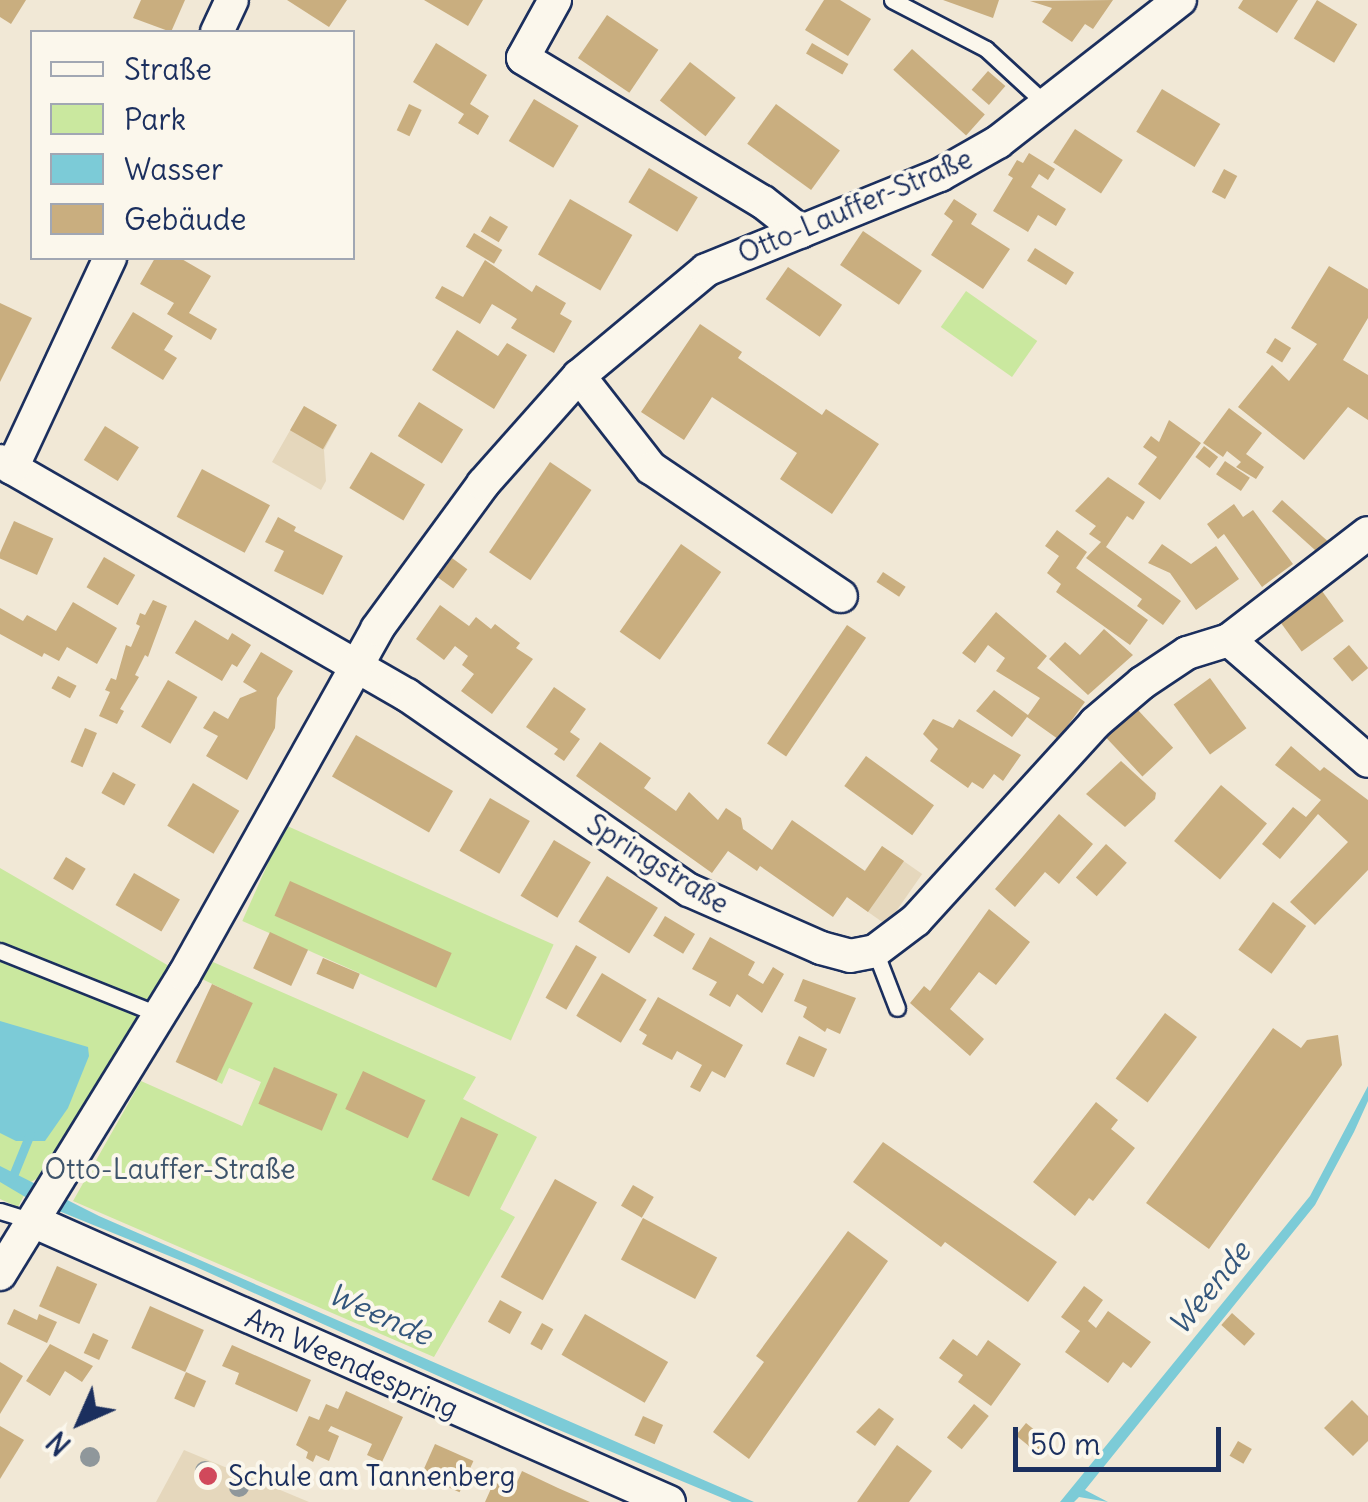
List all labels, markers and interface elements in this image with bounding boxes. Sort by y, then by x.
legend [30,30,355,260]
text: Straße [124,50,212,88]
text: Park [124,100,186,138]
street label: Otto-Lauffer-Straße [733,141,977,271]
text: Wasser [124,150,223,188]
text: Gebäude [124,200,246,238]
street label: Springstraße [581,807,735,921]
park label: Otto-Lauffer-Straße [44,1152,296,1186]
water label: Weende [1161,1234,1257,1342]
water label: Weende [323,1275,437,1353]
street label: Am Weendespring [240,1301,464,1425]
north arrow [30,1372,130,1472]
scale bar [1018,1407,1226,1469]
text: N [39,1424,78,1463]
text: 50 m [1030,1425,1100,1463]
place label: Schule am Tannenberg [228,1459,515,1493]
marker: Schule am Tannenberg [197,1465,219,1487]

